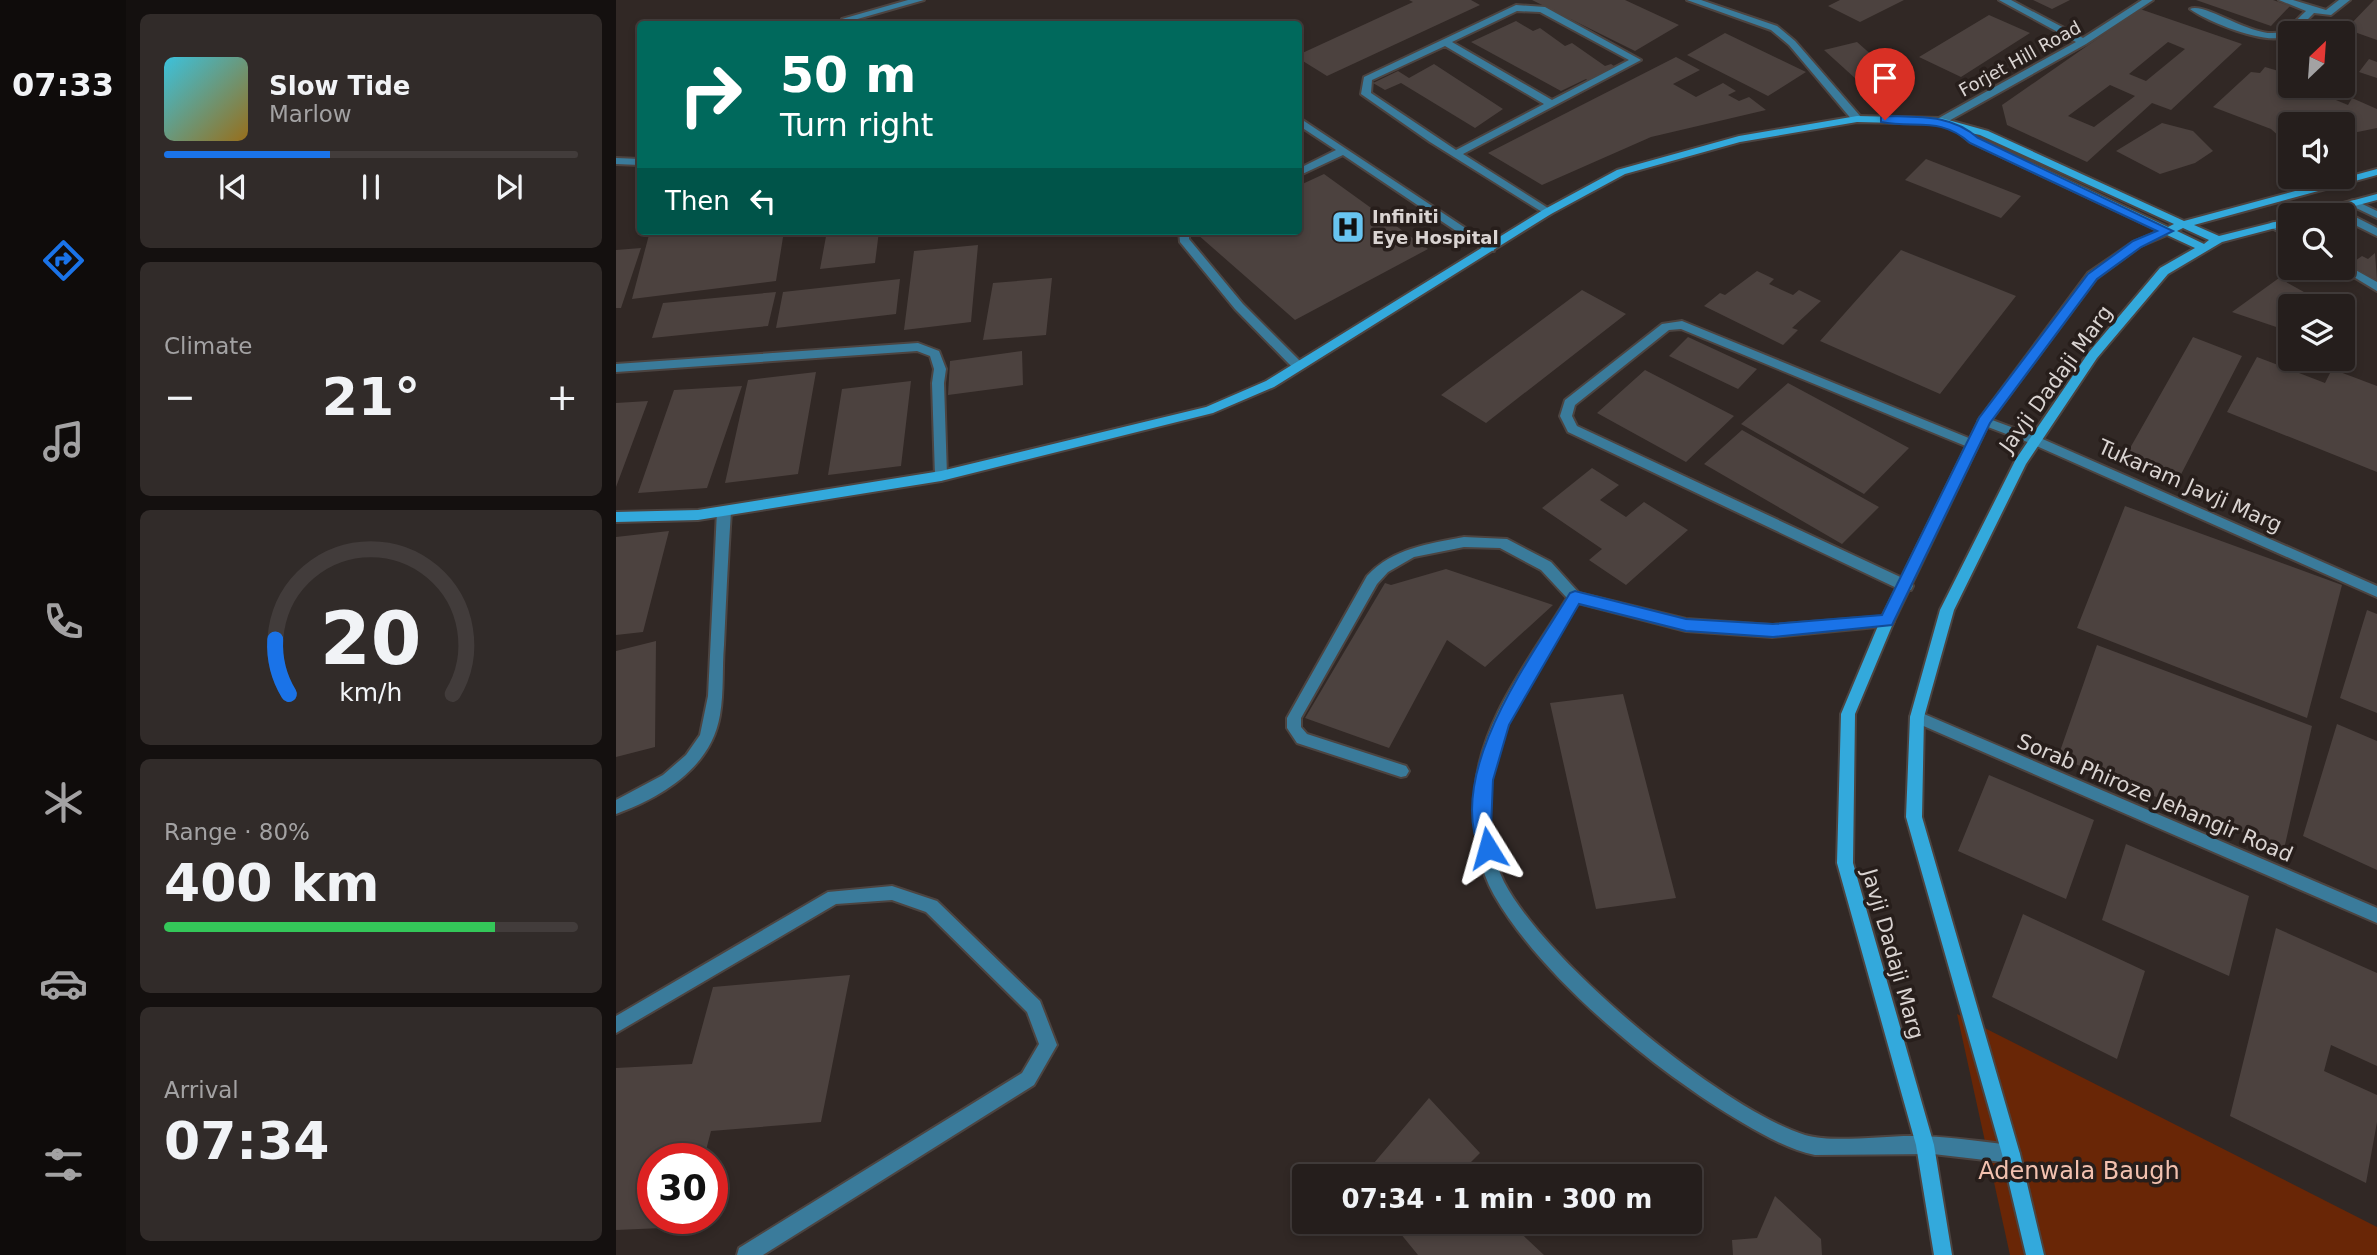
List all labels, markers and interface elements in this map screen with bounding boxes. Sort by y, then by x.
street label: Forjet Hill Road [1955,16,2084,101]
north arrow [2278,21,2356,98]
map controls [2278,21,2355,371]
text: 50 m [780,47,916,104]
pin [1855,48,1915,120]
icon: right [665,49,756,140]
icon: arrive [1866,59,1904,97]
text: 07:33 [12,66,114,104]
text: Slow Tide [269,71,410,101]
text: Marlow [269,101,352,127]
text: Turn right [780,106,933,144]
button: sound [2278,112,2355,189]
icon: previous [214,168,252,206]
icon: pause [352,168,390,206]
icon: next [490,168,528,206]
icon: left [744,182,782,220]
text: Then [665,186,730,216]
button: search [2278,203,2355,280]
place label: Infiniti Eye Hospital [1372,206,1499,248]
hospital icon: Infiniti Eye Hospital [1329,208,1367,246]
icon: directions [39,236,88,285]
button: layers [2278,294,2355,371]
street label: Javji Dadaji Marg [1993,301,2117,459]
text: Climate [164,333,253,359]
text: 21° [322,367,420,427]
text: − [164,375,196,419]
text: + [546,375,578,419]
icon: music [39,417,88,466]
street label: Tukaram Javji Marg [2093,434,2286,537]
text: 20 [320,596,422,681]
icon: phone [39,597,88,646]
text: km/h [339,677,403,706]
street label: Sorab Phiroze Jehangir Road [2014,729,2296,867]
icon: climate [39,778,88,827]
position arrow [1451,811,1525,885]
text: Range · 80% [164,819,310,845]
text: 400 km [164,853,379,913]
street label: Javji Dadaji Marg [1857,864,1929,1042]
icon: car [39,959,88,1008]
text: Arrival [164,1077,239,1103]
text: 07:34 [164,1111,330,1171]
icon: filters [39,1140,88,1189]
speed limit sign: 30 [637,1143,728,1234]
park label: Adenwala Baugh [1978,1157,2180,1185]
text: 07:34 · 1 min · 300 m [1342,1184,1652,1214]

